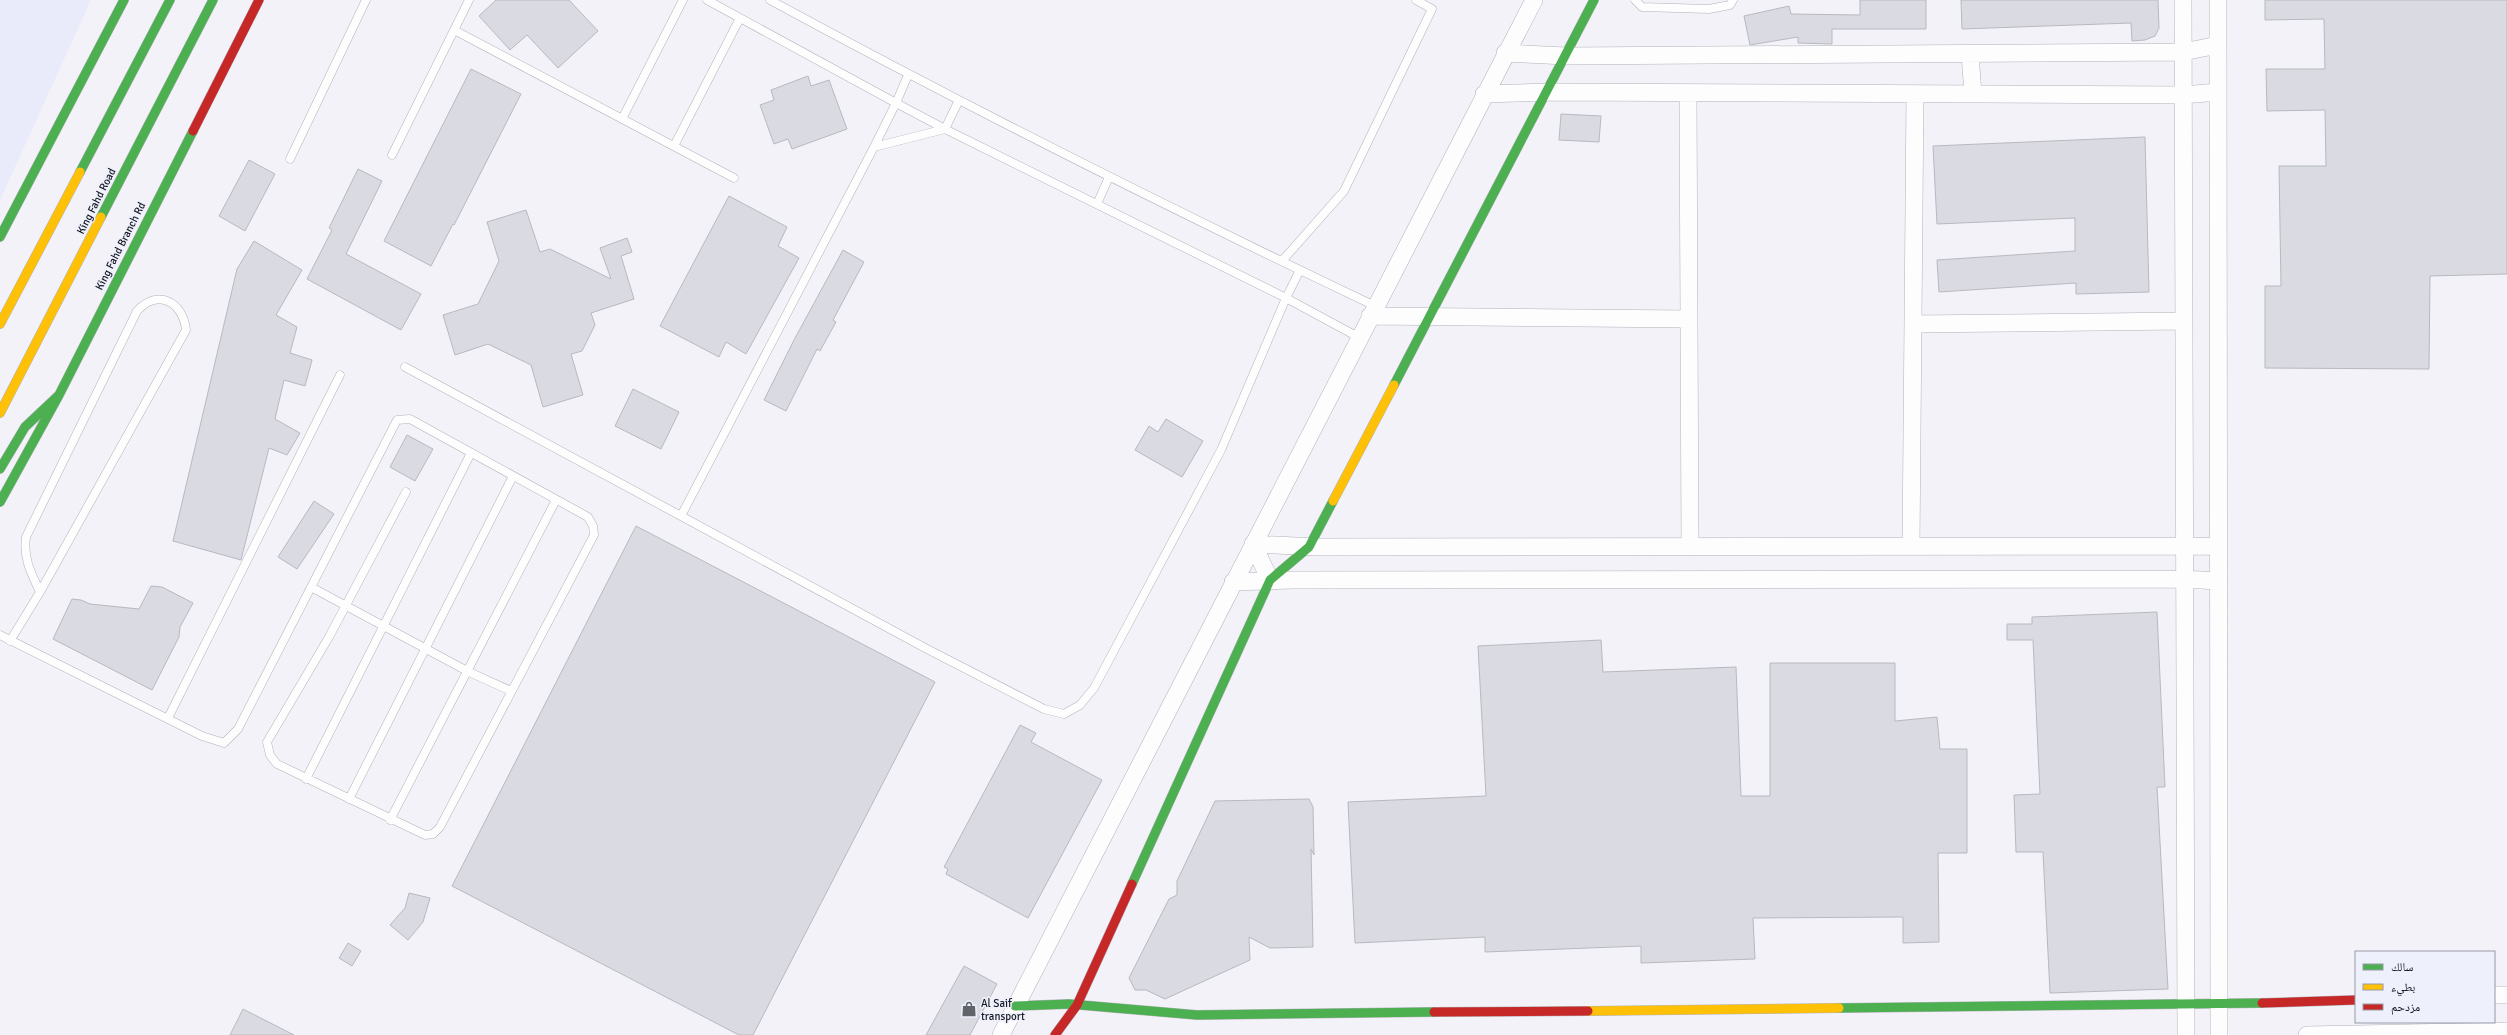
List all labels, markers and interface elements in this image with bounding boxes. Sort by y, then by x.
street label: King Fahd Road [74,166,119,236]
street label: King Fahd Branch Rd [93,200,148,292]
legend [2355,951,2495,1023]
text: سالك [2391,960,2413,975]
text: بطيء [2391,980,2415,997]
place label: Al Saif transport [981,997,1025,1023]
shop icon: Al Saif transport [960,1000,978,1018]
text: مزدحم [2391,1000,2420,1015]

